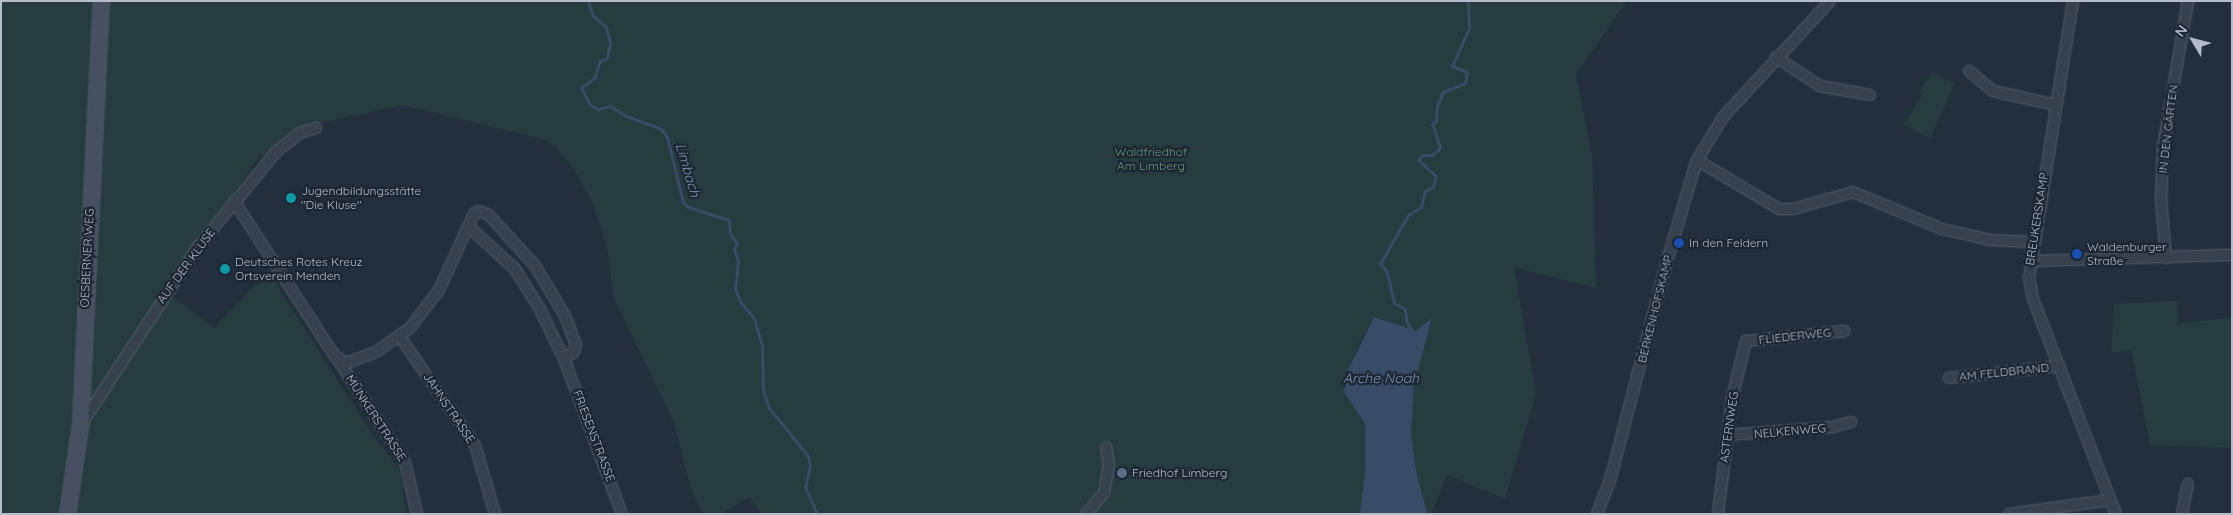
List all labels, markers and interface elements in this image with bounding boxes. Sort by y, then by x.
north arrow [2168,15,2218,65]
text: N [2171,21,2191,41]
street label: IN DEN GÄRTEN [2155,84,2181,174]
water label: Limbach [672,141,704,199]
park label: Waldfriedhof Am Limberg [1115,145,1187,173]
street label: BREUKERSKAMP [2023,172,2051,266]
place label: Jugendbildungsstätte "Die Kluse" [301,184,421,212]
marker: Jugendbildungsstätte "Die Kluse" [285,192,297,204]
street label: OESBERNER WEG [77,208,97,308]
street label: AUF DER KLUSE [154,226,218,306]
place label: In den Feldern [1689,236,1768,250]
marker: In den Feldern [1673,237,1685,249]
place label: Waldenburger Straße [2087,240,2167,268]
marker: Waldenburger Straße [2071,248,2083,260]
street label: BERKENHOFSKAMP [1635,254,1675,364]
place label: Deutsches Rotes Kreuz Ortsverein Menden [235,255,363,283]
marker: Deutsches Rotes Kreuz Ortsverein Menden [219,263,231,275]
street label: FLIEDERWEG [1758,325,1832,347]
street label: AM FELDBRAND [1958,360,2050,384]
street label: JAHNSTRASSE [420,370,478,446]
water label: Arche Noah [1343,370,1419,386]
street label: MÜNKERSTRASSE [343,372,409,464]
street label: FRIESENSTRASSE [570,388,618,484]
street label: ASTERNWEG [1717,390,1741,464]
street label: NELKENWEG [1753,421,1827,441]
place label: Friedhof Limberg [1132,466,1227,480]
marker: Friedhof Limberg [1116,467,1128,479]

